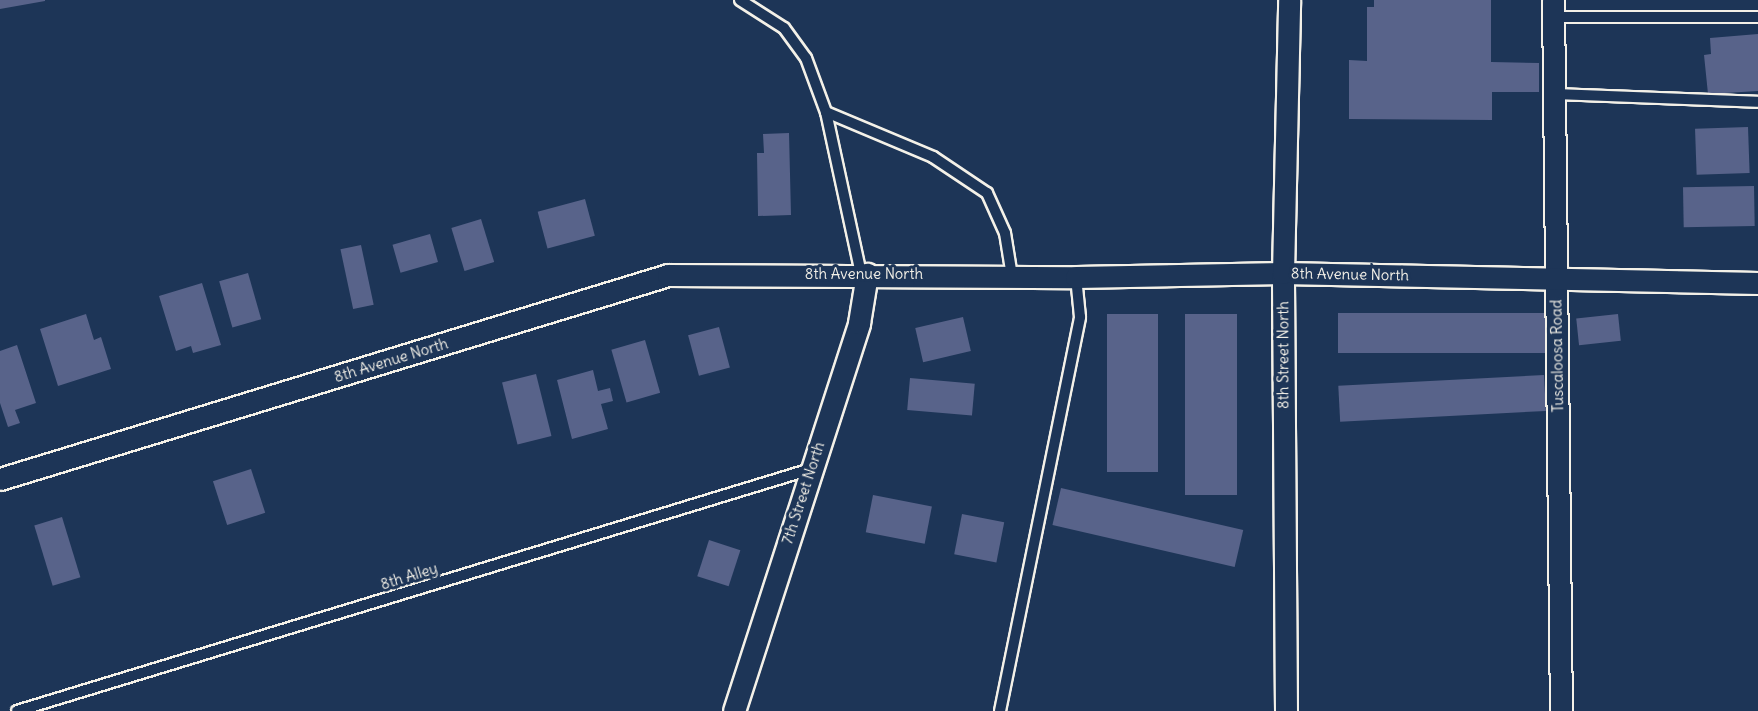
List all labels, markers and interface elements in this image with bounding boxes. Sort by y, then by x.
street label: 8th Avenue North [1291,264,1409,284]
street label: 8th Avenue North [805,265,923,283]
street label: Tuscaloosa Road [1547,299,1567,413]
street label: 8th Street North [1274,301,1292,409]
street label: 8th Avenue North [332,334,450,386]
street label: 7th Street North [778,439,828,547]
street label: 8th Alley [378,559,440,593]

